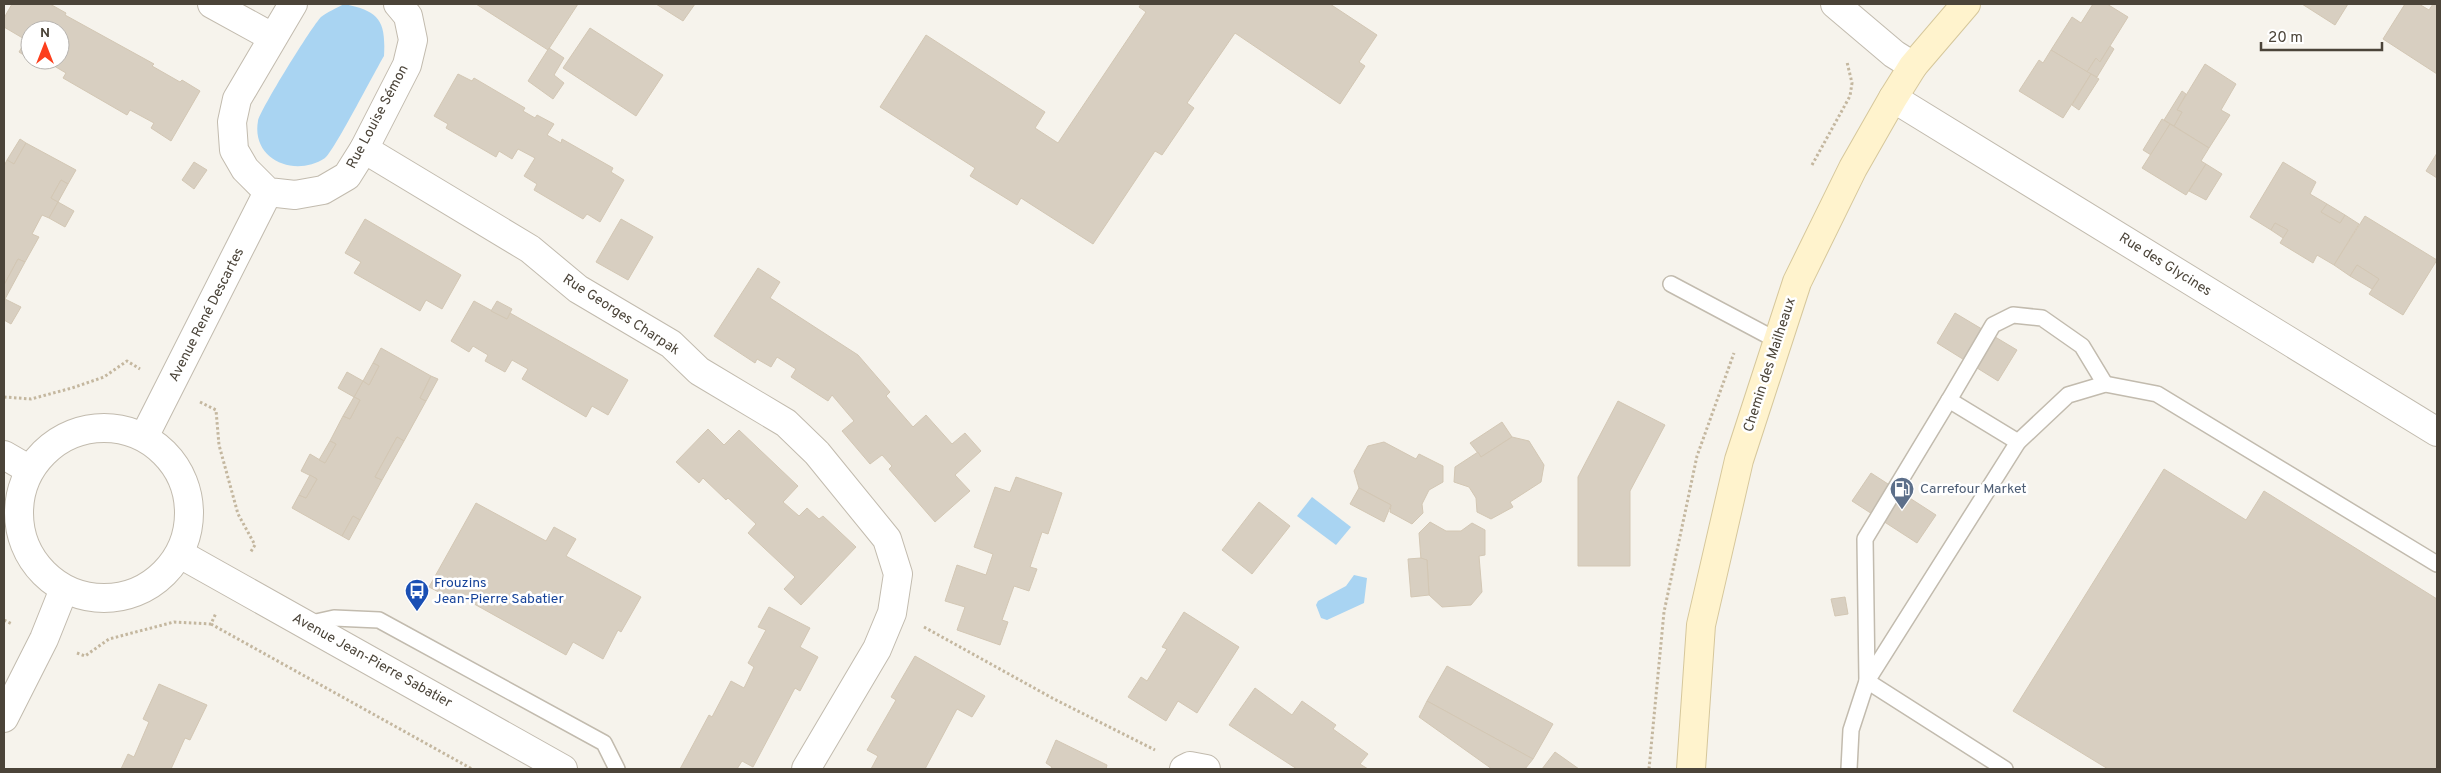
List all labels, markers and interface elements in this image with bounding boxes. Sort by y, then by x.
north arrow [20,20,70,70]
scale bar [2261,20,2382,52]
text: N [40,25,50,42]
text: 20 m [2268,29,2303,48]
street label: Rue Louise Sémon [343,62,413,172]
street label: Rue des Glycines [2116,230,2214,300]
street label: Avenue René Descartes [166,245,248,385]
street label: Rue Georges Charpak [559,271,683,359]
street label: Chemin des Mailheaux [1740,296,1800,434]
fuel station icon: Carrefour Market [1889,476,1915,510]
place label: Carrefour Market [1920,481,2027,498]
place label: Frouzins Jean-Pierre Sabatier [434,575,565,608]
bus stop icon: Frouzins Jean-Pierre Sabatier [404,578,430,612]
street label: Avenue Jean-Pierre Sabatier [289,610,455,712]

